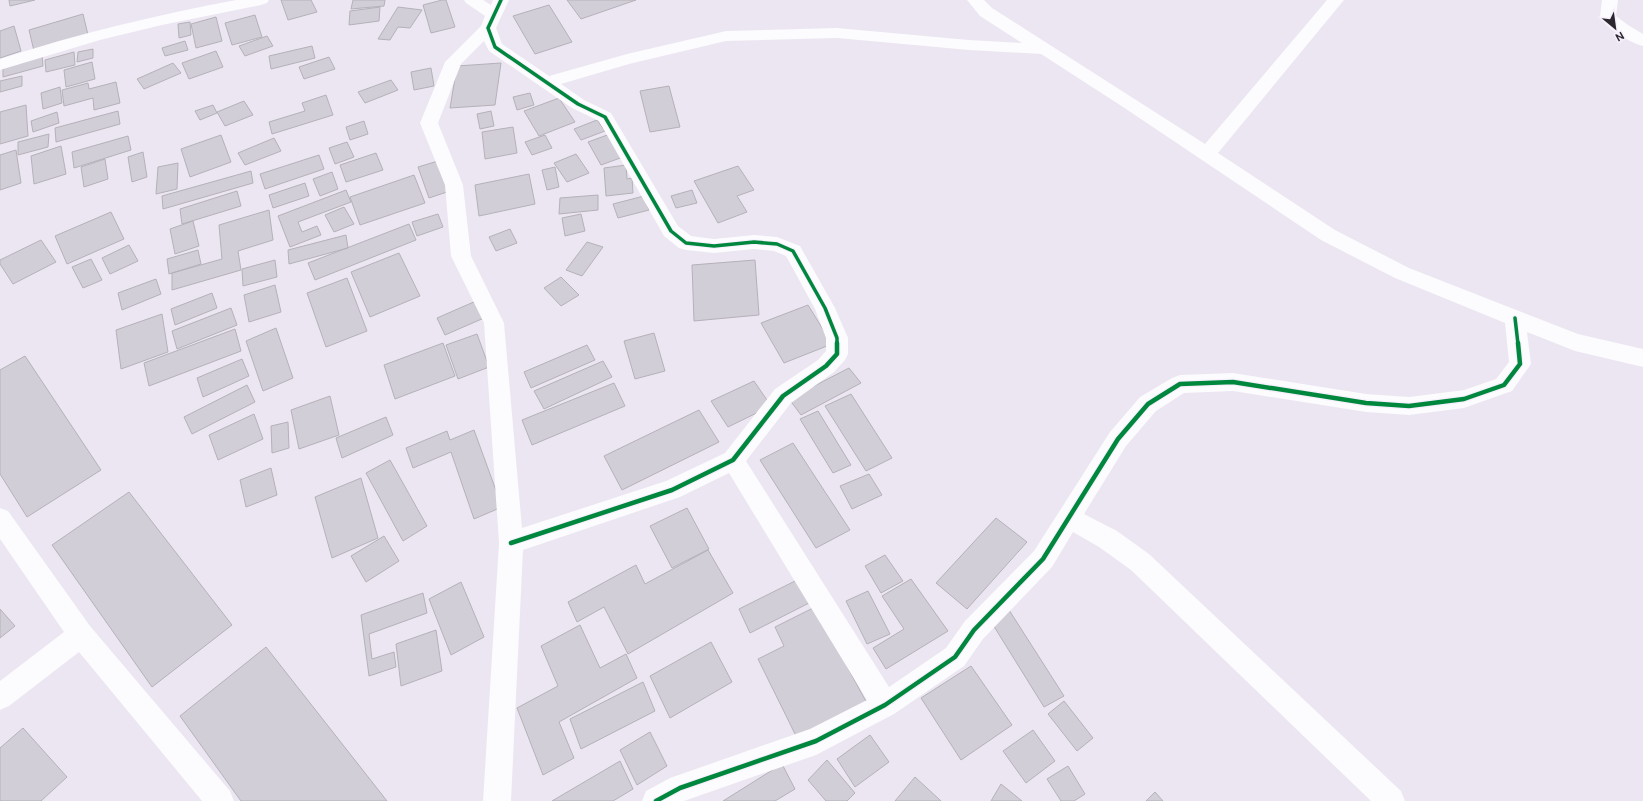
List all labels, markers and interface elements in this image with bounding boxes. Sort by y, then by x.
north arrow [1595,8,1635,48]
text: N [1613,30,1626,44]

